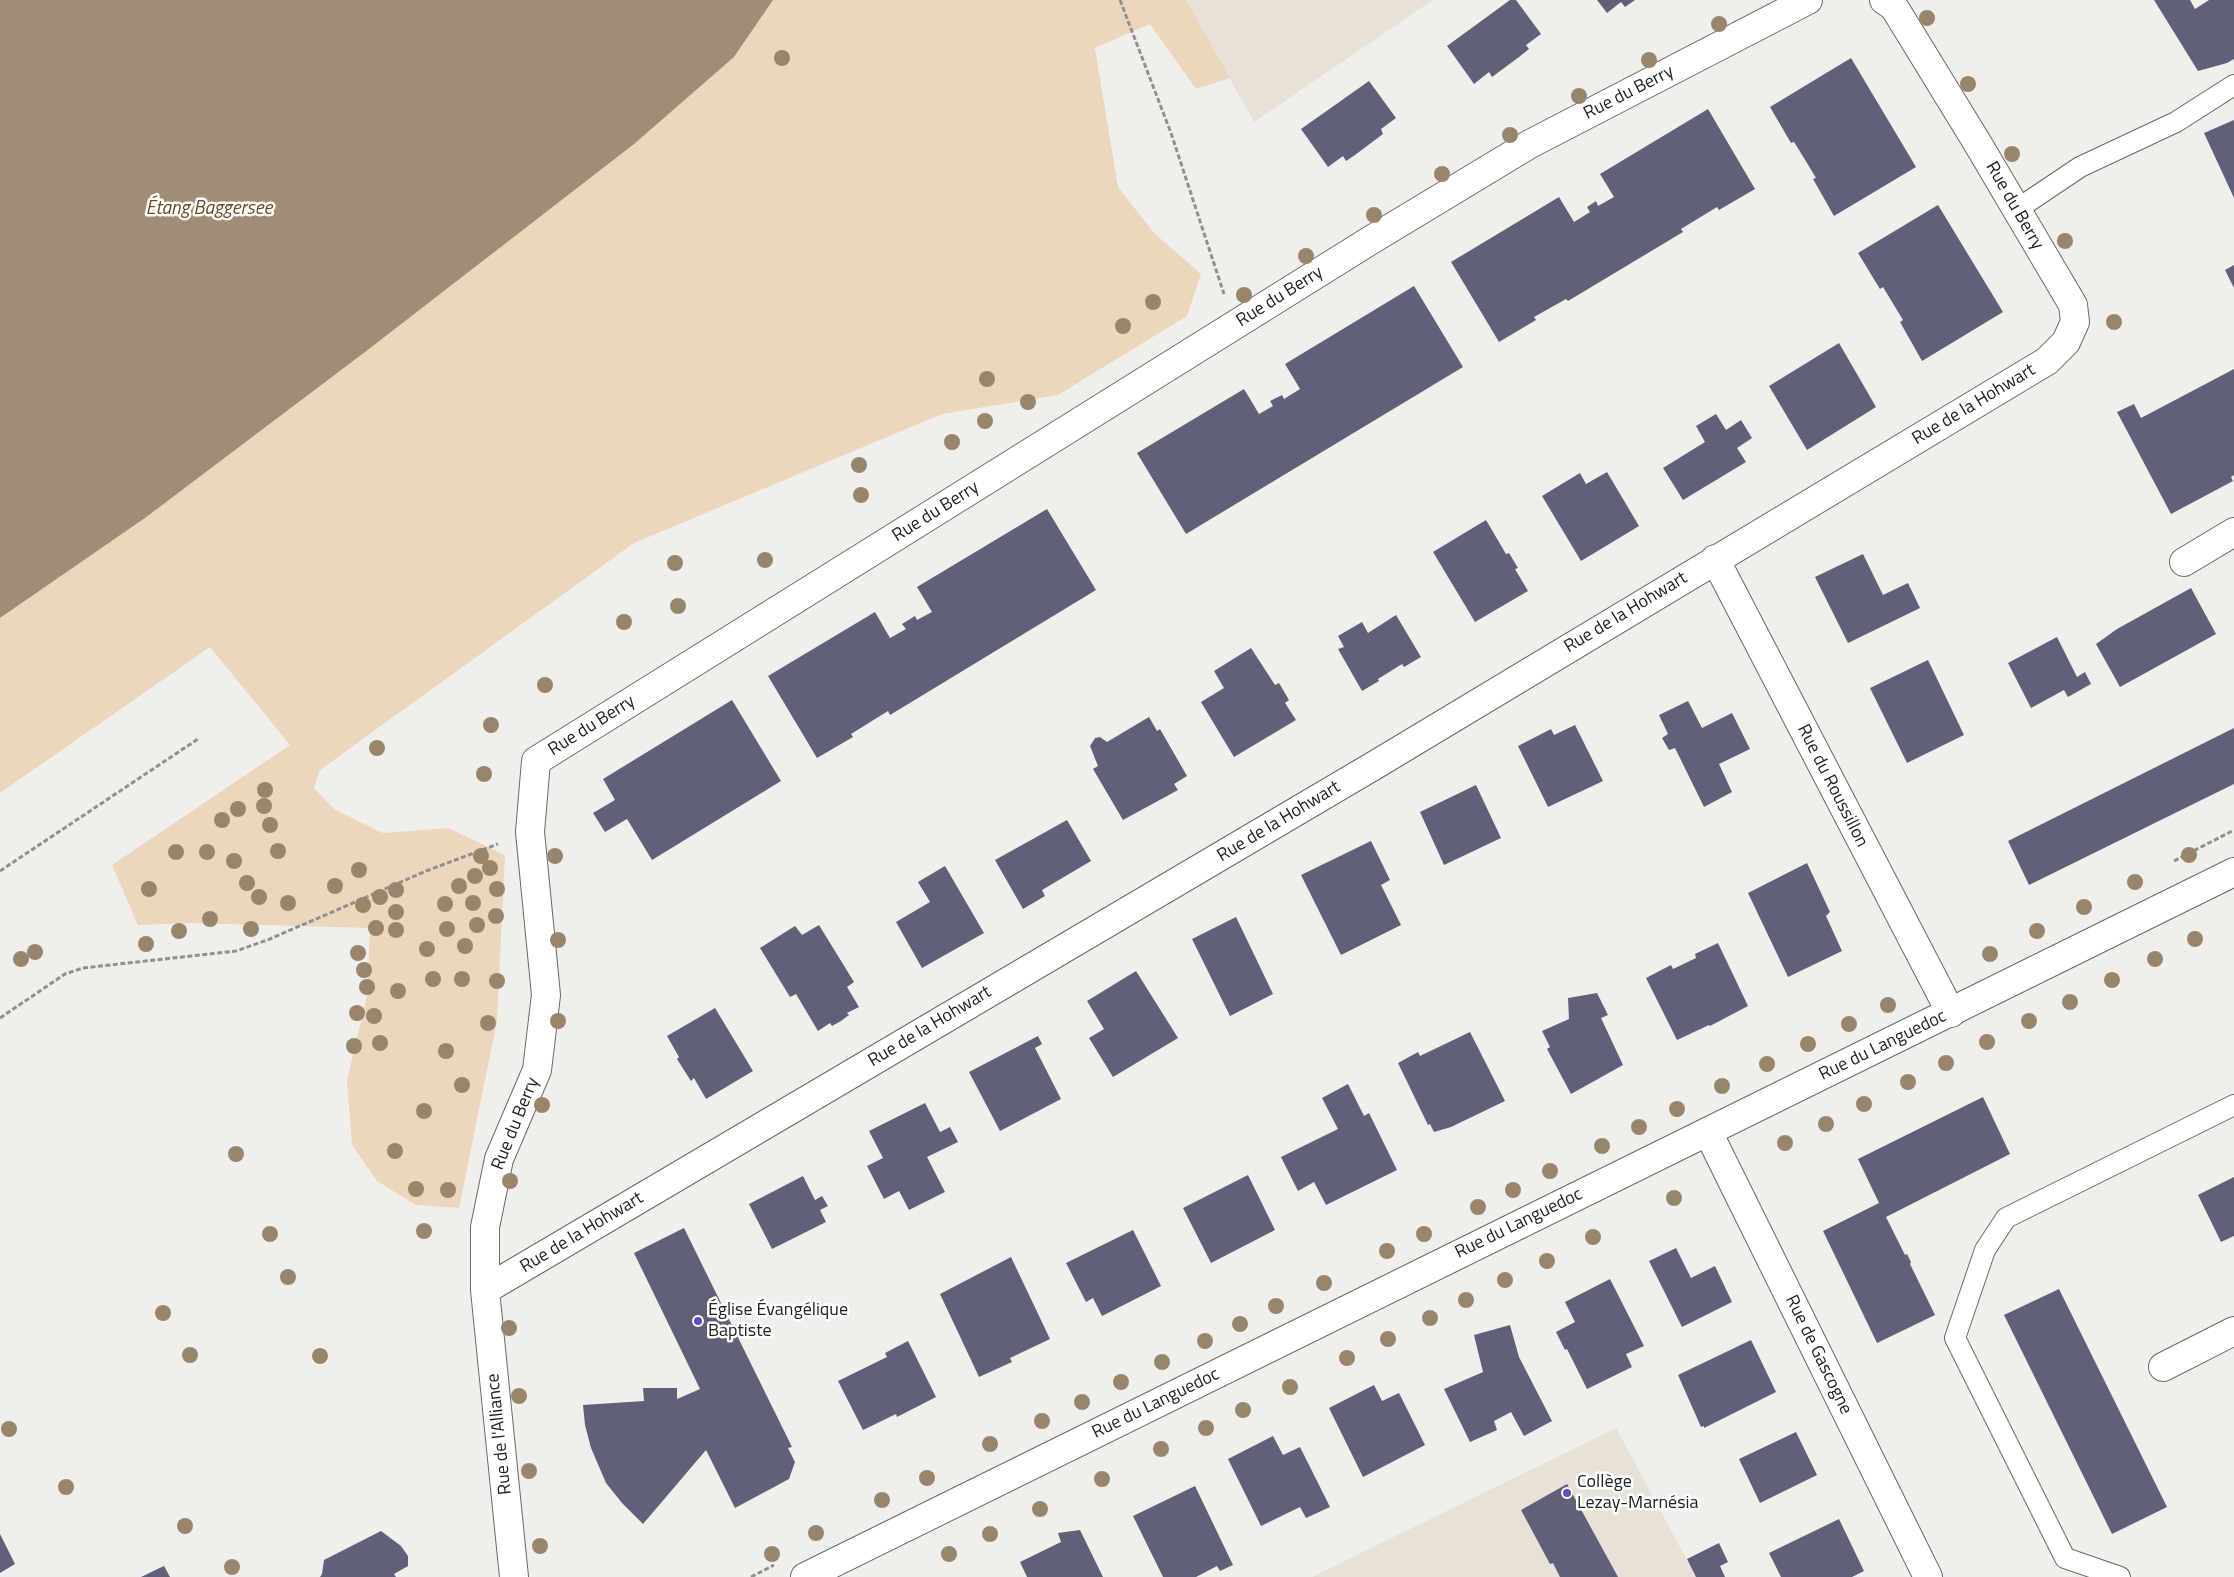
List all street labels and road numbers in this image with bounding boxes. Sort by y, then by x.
street label: Rue du Berry [1580,61,1678,125]
street label: Rue du Berry [1980,158,2048,254]
street label: Rue du Berry [1233,262,1327,332]
street label: Rue de la Hohwart [1909,360,2039,450]
street label: Rue du Berry [889,477,983,547]
street label: Rue de la Hohwart [1561,568,1691,658]
street label: Rue du Berry [545,691,639,761]
street label: Rue du Roussillon [1792,721,1872,851]
street label: Rue de la Hohwart [1214,777,1344,867]
street label: Rue de la Hohwart [865,982,995,1072]
street label: Rue du Languedoc [1816,1006,1950,1086]
street label: Rue du Berry [488,1075,544,1173]
street label: Rue du Languedoc [1452,1184,1586,1264]
street label: Rue de la Hohwart [517,1188,647,1278]
street label: Rue de Gascogne [1780,1292,1856,1418]
street label: Rue du Languedoc [1089,1364,1223,1444]
street label: Rue de l'Alliance [483,1372,517,1496]

